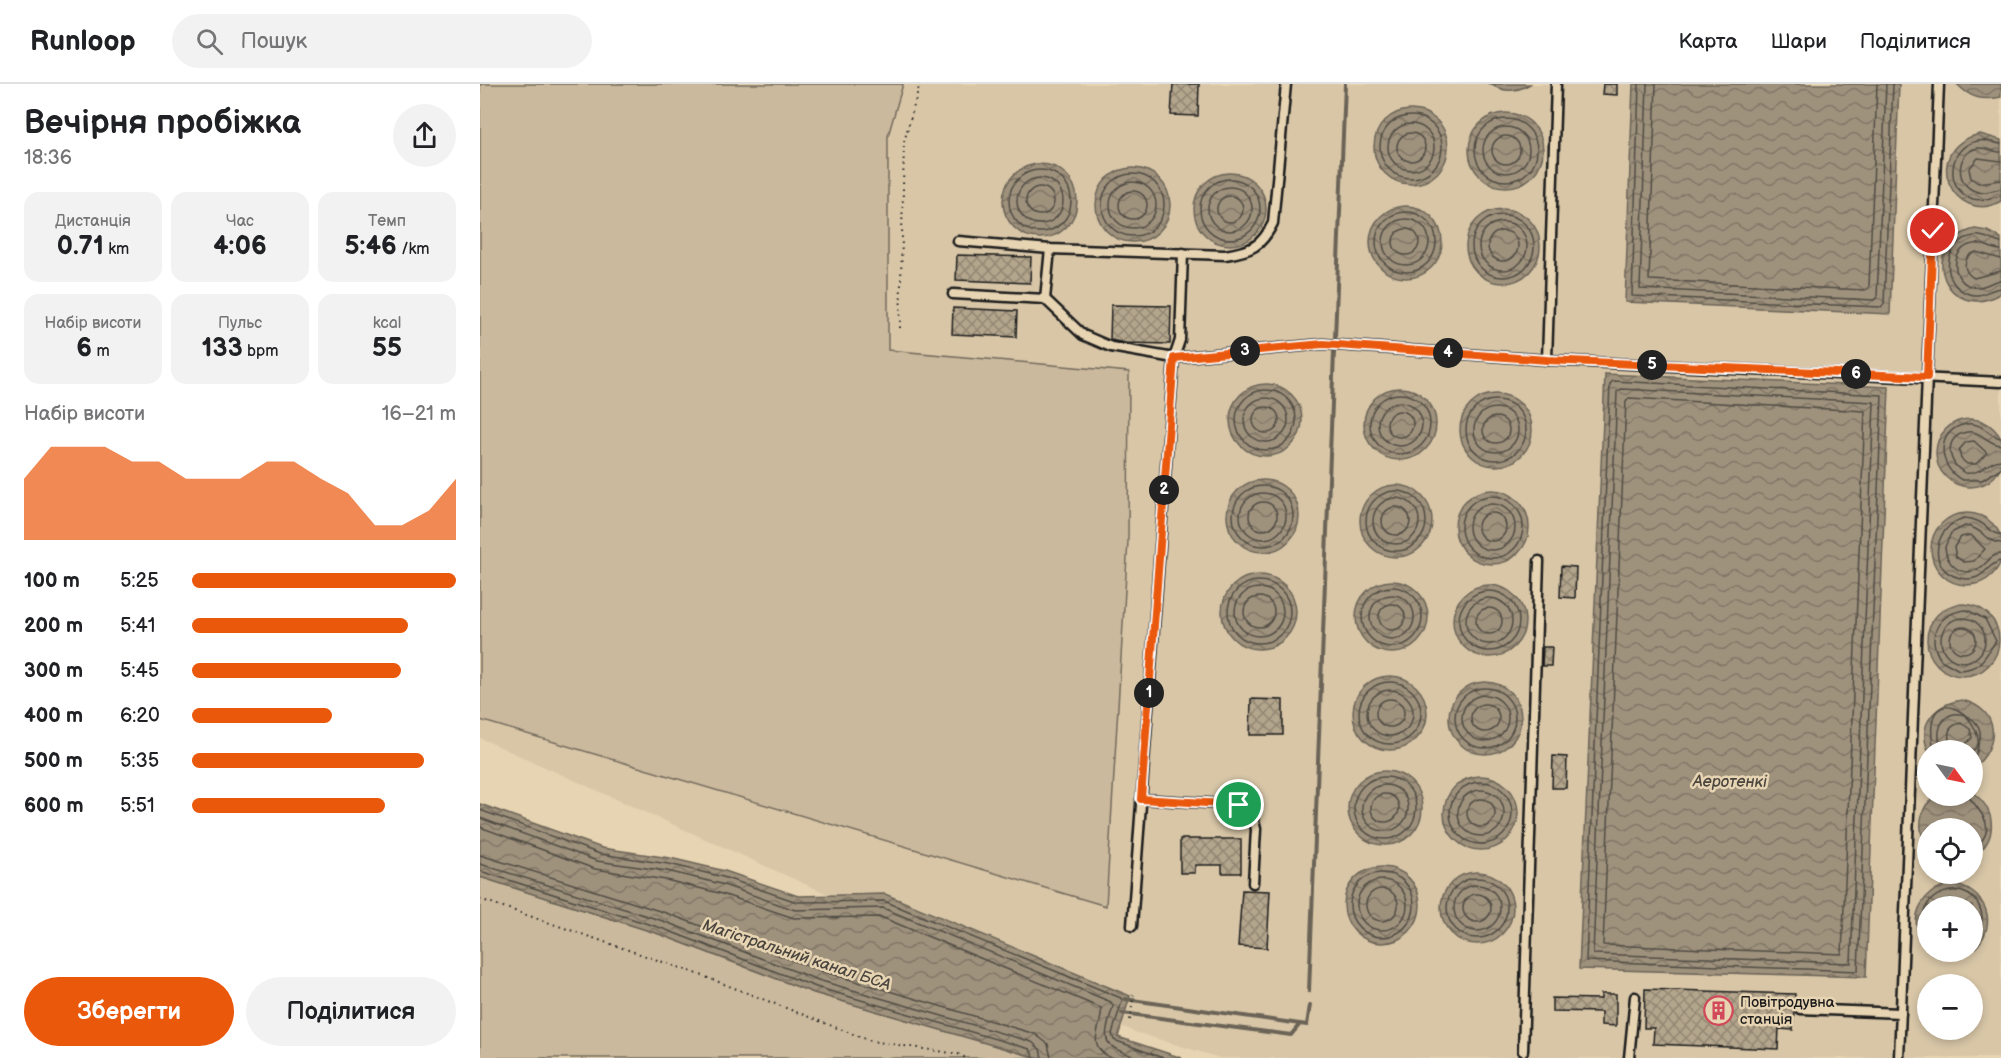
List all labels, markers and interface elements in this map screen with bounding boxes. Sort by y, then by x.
search box [172,14,592,68]
text: Runloop [30,25,136,58]
icon: search [193,25,226,58]
text: Пошук [241,28,307,55]
text: Карта [1678,29,1738,54]
text: Шари [1771,29,1827,54]
text: Поділитися [1860,29,1971,54]
text: Вечірня пробіжка [24,103,301,143]
button: share [393,104,456,167]
text: 18:36 [24,146,72,170]
pin [1907,205,1958,256]
text: Дистанція [55,212,131,231]
text: Час [226,212,254,231]
text: Темп [368,212,406,231]
icon: check [1916,214,1949,247]
text: 0.71 [57,231,104,262]
text: 4:06 [213,231,267,262]
text: 5:46 [345,231,397,262]
text: km [104,240,129,259]
text: /km [397,240,429,259]
text: Набір висоти [45,314,141,333]
text: Пульс [218,314,262,333]
text: kcal [373,314,401,333]
text: 6 [76,333,92,364]
text: 133 [201,333,243,364]
text: 55 [372,333,402,364]
pin: 3 [1230,336,1260,366]
pin: 4 [1433,338,1463,368]
text: 3 [1240,341,1250,360]
text: m [92,342,110,361]
text: bpm [243,342,279,361]
text: 4 [1443,343,1453,362]
pin: 5 [1637,350,1667,380]
text: 5 [1647,355,1657,374]
pin: 6 [1841,359,1871,389]
text: 6 [1851,364,1861,383]
text: Набір висоти [24,402,145,426]
text: 16–21 m [382,402,456,426]
pin: 2 [1149,475,1179,505]
text: 2 [1159,480,1169,499]
text: 100 m [24,569,80,593]
text: 5:25 [120,569,159,593]
text: 200 m [24,614,83,638]
text: 5:41 [120,614,155,638]
text: 300 m [24,659,83,683]
text: 5:45 [120,659,159,683]
pin: 1 [1134,678,1164,708]
text: 1 [1146,683,1152,702]
text: 400 m [24,704,83,728]
text: 6:20 [120,704,160,728]
north arrow [1917,740,1983,806]
map controls [1917,740,1983,1040]
text: 500 m [24,749,83,773]
text: 5:35 [120,749,159,773]
water label: Аеротенкі [1692,773,1768,792]
pin [1213,779,1264,830]
icon: arrive [1222,788,1255,821]
text: 600 m [24,794,84,818]
text: 5:51 [120,794,155,818]
button: locate [1917,818,1983,884]
button: + [1917,896,1983,962]
water label: Магістральний канал БСА [700,916,893,995]
button: − [1917,974,1983,1040]
button: Зберегти [24,977,234,1046]
button: Поділитися [246,977,456,1046]
place label: Повітродувна станція [1740,993,1835,1029]
building icon: Повітродувна станція [1703,995,1735,1027]

